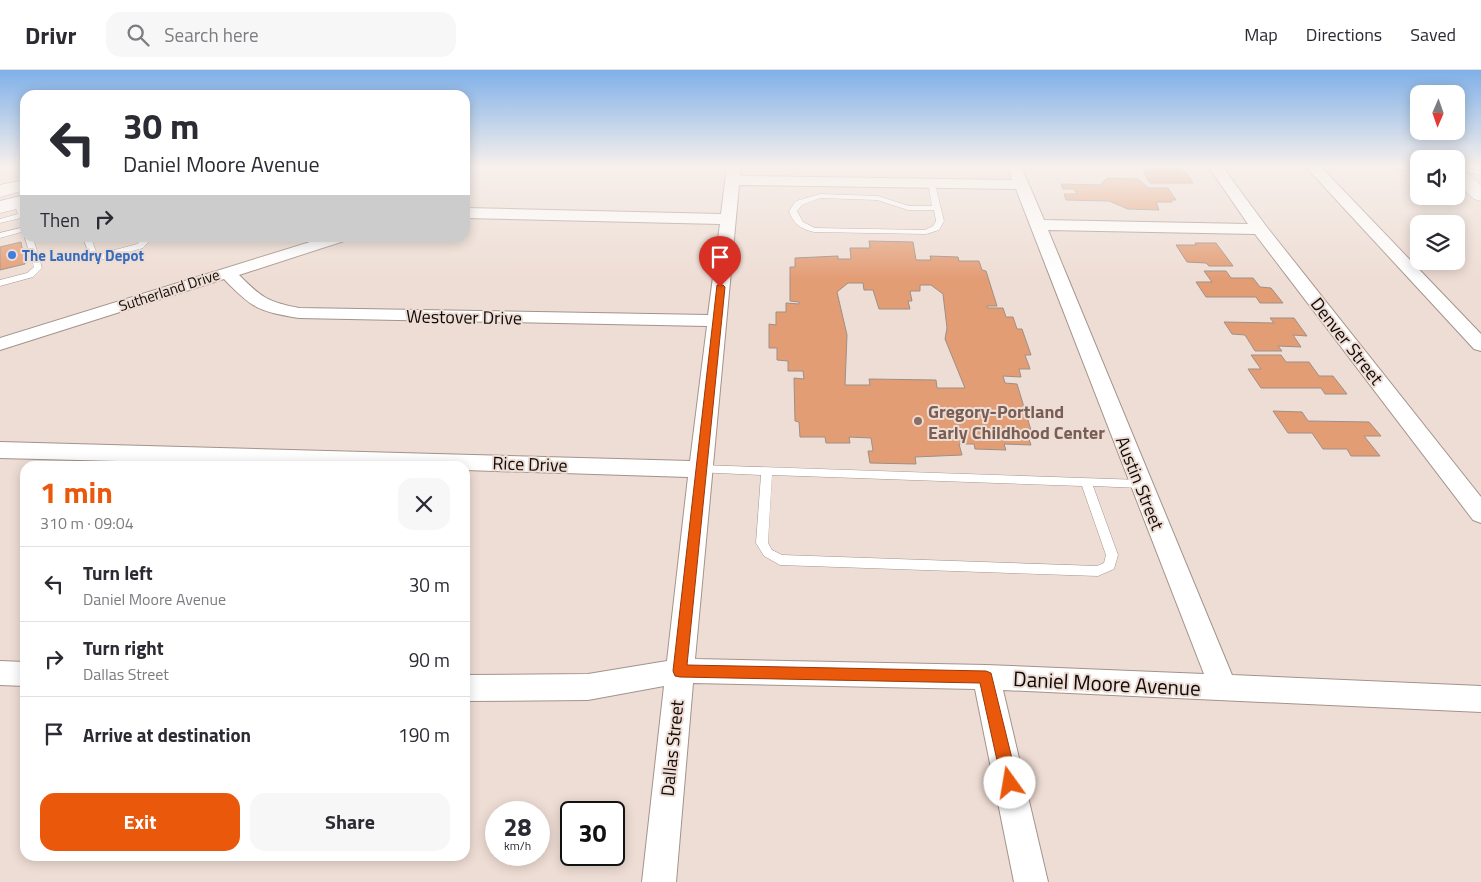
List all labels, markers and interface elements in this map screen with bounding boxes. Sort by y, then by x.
search box [106,12,456,57]
text: Drivr [25,17,76,53]
text: Search here [164,20,259,49]
icon: search [124,21,152,49]
text: Map [1244,21,1278,48]
text: Directions [1306,21,1382,48]
text: Saved [1410,21,1456,48]
north arrow [1410,85,1465,140]
map controls [1410,85,1465,270]
text: 30 m [123,99,199,153]
icon: left [40,110,105,175]
text: Daniel Moore Avenue [123,147,320,181]
button: sound [1410,150,1465,205]
text: Then [40,205,80,234]
icon: right [90,205,118,233]
button: layers [1410,215,1465,270]
pin [699,236,741,287]
icon: arrive [706,243,734,271]
place label: The Laundry Depot [22,244,144,267]
marker: The Laundry Depot [6,249,18,261]
street label: Sutherland Drive [115,263,223,317]
street label: Denver Street [1304,292,1390,391]
street label: Westover Drive [406,302,522,332]
place label: Gregory-Portland Early Childhood Center [928,398,1105,446]
marker: Gregory-Portland Early Childhood Center [912,415,924,427]
street label: Austin Street [1109,432,1171,535]
street label: Rice Drive [492,449,568,479]
text: 1 min [40,469,113,515]
button: close [398,478,450,530]
text: 310 m · 09:04 [40,511,134,535]
text: Turn left [83,558,153,587]
icon: left [40,570,68,598]
text: 30 m [409,570,450,599]
text: Daniel Moore Avenue [83,587,226,611]
text: Turn right [83,633,164,662]
icon: right [40,645,68,673]
text: 90 m [409,645,450,674]
text: Dallas Street [83,662,169,686]
street label: Daniel Moore Avenue [1012,662,1202,704]
street label: Dallas Street [654,698,691,797]
icon: arrive [40,720,68,748]
text: Arrive at destination [83,720,251,749]
text: 190 m [398,720,450,749]
position arrow [983,756,1035,808]
button: Exit [40,793,240,851]
button: Share [250,793,450,851]
speed limit sign: 30 [560,801,625,866]
text: 28 [503,808,532,846]
text: km/h [504,836,531,855]

